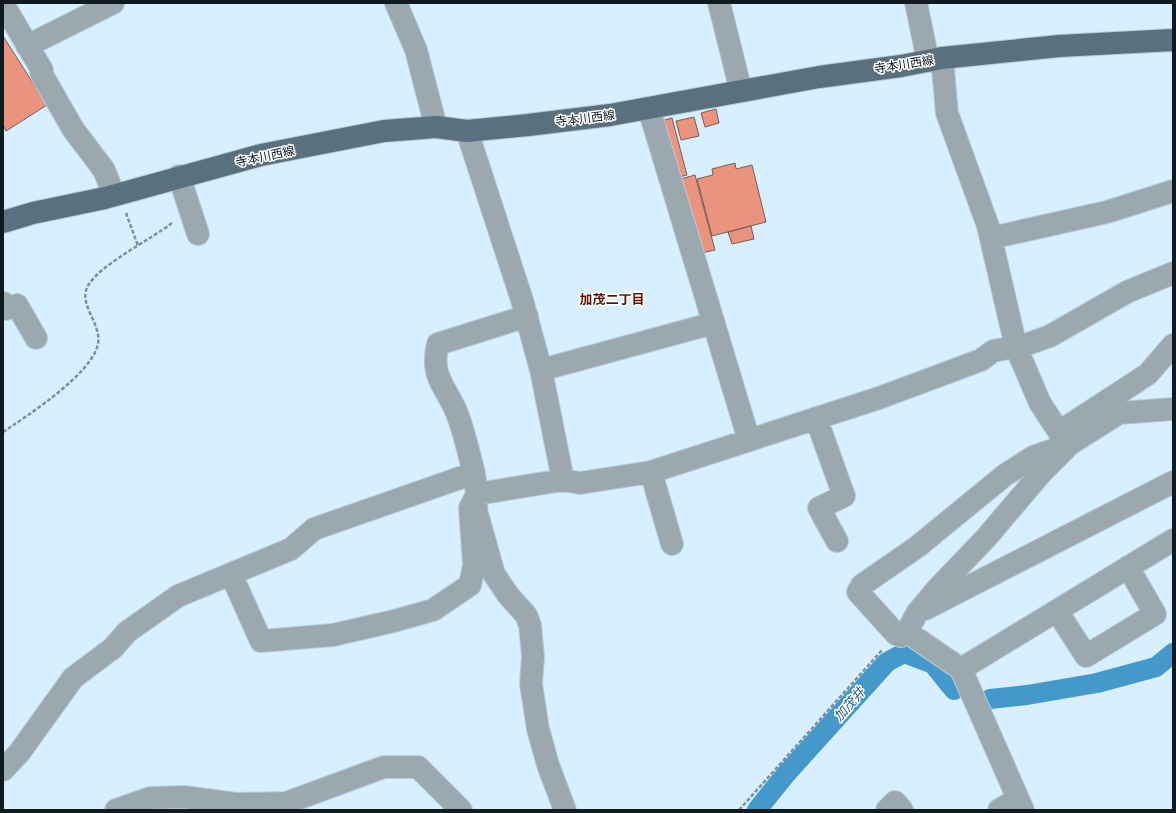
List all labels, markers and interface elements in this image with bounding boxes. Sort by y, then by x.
street label: 寺本川西線 [873,52,935,76]
street label: 寺本川西線 [554,107,616,129]
street label: 寺本川西線 [234,142,296,170]
district label: 加茂二丁目 [579,291,645,307]
water label: 加茂井 [830,683,868,724]

